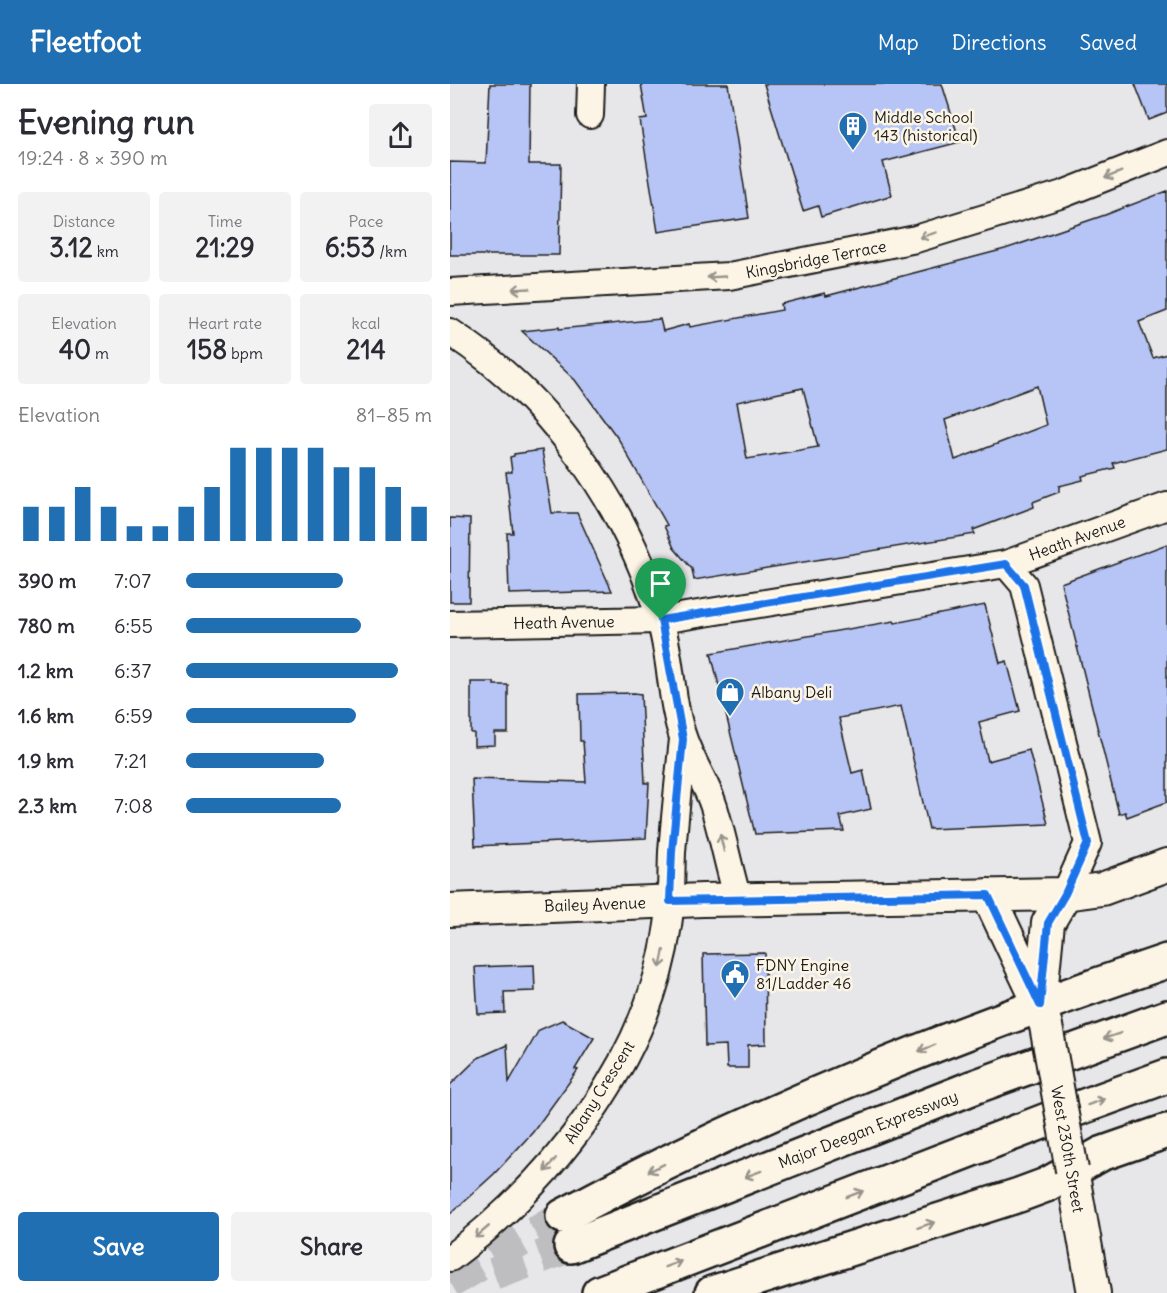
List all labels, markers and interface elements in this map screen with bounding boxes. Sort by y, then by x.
text: Fleetfoot [30,24,141,60]
text: Map [878,29,919,56]
text: Directions [952,29,1046,56]
text: Saved [1079,29,1137,56]
text: Evening run [18,101,194,143]
button: share [369,104,432,167]
place label: Middle School 143 (historical) [874,107,978,145]
building icon: Middle School 143 (historical) [837,110,869,152]
text: 19:24 · 8 × 390 m [18,145,168,170]
one-way arrow [1104,170,1122,181]
text: Distance [53,211,115,231]
text: Time [208,211,242,231]
text: Pace [349,211,383,231]
one-way arrow [918,230,937,241]
text: 3.12 [49,231,93,264]
text: 21:29 [195,231,255,264]
text: 6:53 [325,231,375,264]
street label: Kingsbridge Terrace [744,236,888,282]
text: km [93,241,119,261]
text: /km [375,241,407,261]
one-way arrow [706,272,726,283]
one-way arrow [512,283,532,294]
text: Elevation [51,313,117,333]
text: Heart rate [188,313,262,333]
text: kcal [352,313,380,333]
text: 40 [59,333,91,366]
text: 158 [187,333,227,366]
text: 214 [346,333,386,366]
text: m [91,343,109,363]
text: bpm [227,343,263,363]
text: Elevation [18,402,100,427]
text: 81–85 m [356,402,432,427]
street label: Heath Avenue [1026,511,1128,565]
pin [635,558,686,620]
icon: arrive [644,567,677,600]
text: 390 m [18,568,76,593]
text: 7:07 [114,568,151,593]
street label: Heath Avenue [513,611,615,633]
text: 780 m [18,613,75,638]
text: 6:55 [114,613,153,638]
text: 1.2 km [18,658,74,683]
text: 6:37 [114,658,151,683]
shop icon: Albany Deli [714,676,746,718]
place label: Albany Deli [751,682,832,702]
text: 1.6 km [18,703,74,728]
text: 6:59 [114,703,153,728]
text: 1.9 km [18,748,74,773]
text: 7:21 [114,748,147,773]
text: 2.3 km [18,793,77,818]
text: 7:08 [114,793,153,818]
one-way arrow [716,834,727,853]
street label: Bailey Avenue [544,892,646,916]
one-way arrow [655,949,667,968]
place label: FDNY Engine 81/Ladder 46 [756,955,851,993]
public building icon: FDNY Engine 81/Ladder 46 [719,958,751,1000]
one-way arrow [1103,1032,1122,1043]
street label: Albany Crescent [559,1036,639,1147]
one-way arrow [919,1043,937,1054]
street label: West 230th Street [1047,1084,1089,1215]
street label: Major Deegan Expressway [775,1085,961,1173]
one-way arrow [1086,1095,1105,1106]
one-way arrow [543,1157,557,1172]
one-way arrow [647,1162,665,1174]
one-way arrow [745,1169,763,1180]
one-way arrow [845,1187,864,1198]
button: Save [18,1212,219,1281]
button: Share [231,1212,432,1281]
one-way arrow [916,1219,935,1230]
one-way arrow [474,1226,490,1239]
one-way arrow [663,1258,682,1269]

